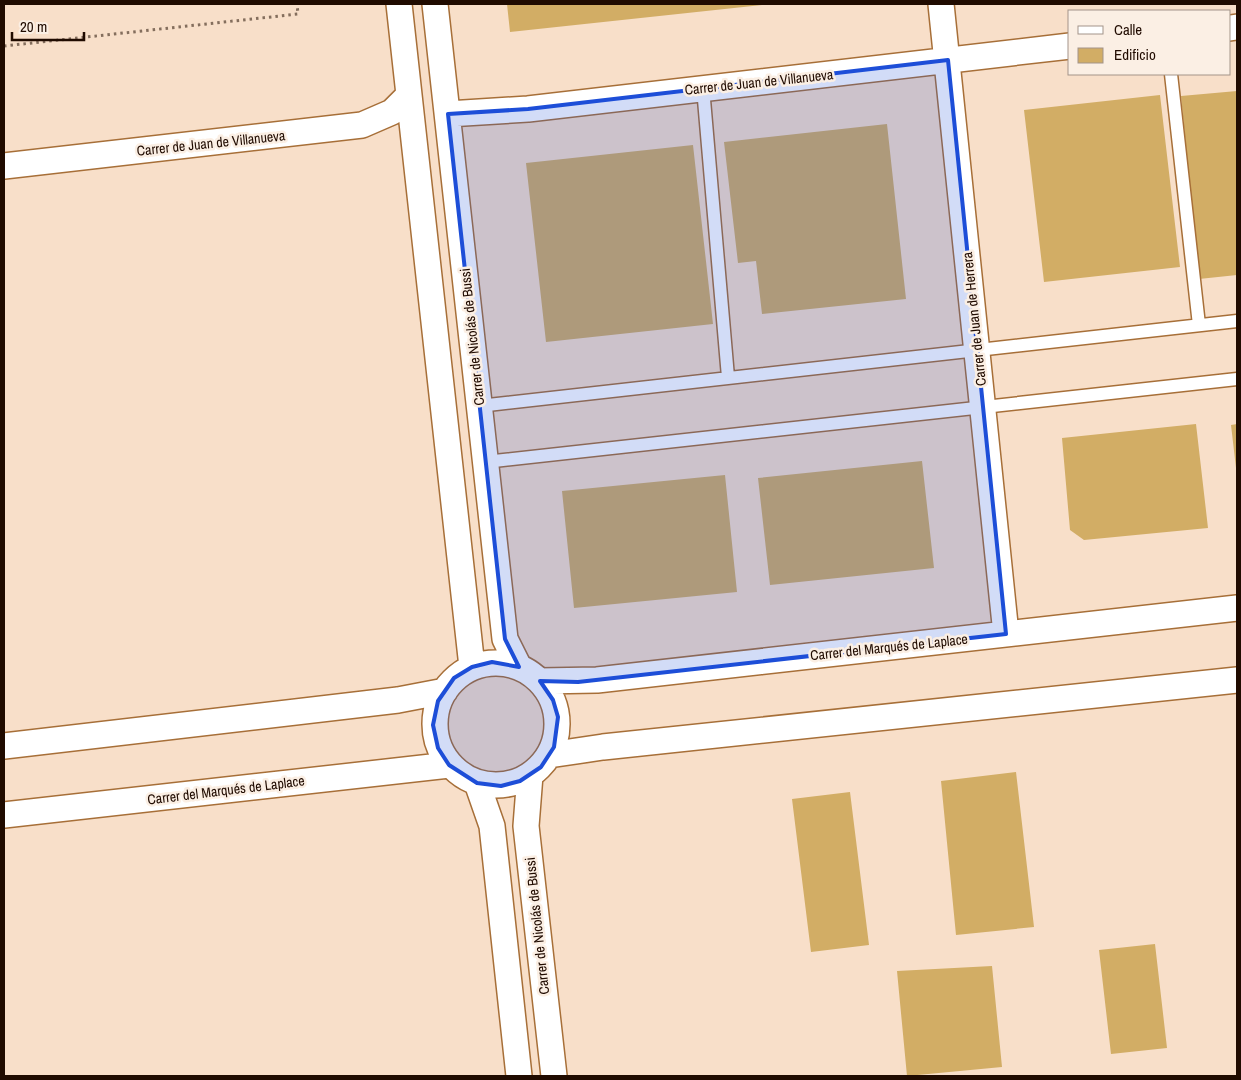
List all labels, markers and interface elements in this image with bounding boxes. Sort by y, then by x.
scale bar [12,10,85,42]
legend [1068,10,1231,75]
text: 20 m [20,16,47,37]
text: Calle [1114,19,1142,40]
text: Edificio [1114,44,1156,65]
street label: Carrer de Juan de Villanueva [684,65,835,99]
street label: Carrer de Juan de Villanueva [136,126,287,160]
street label: Carrer de Juan de Herrera [958,251,990,387]
street label: Carrer de Nicolás de Bussi [456,268,488,406]
street label: Carrer del Marqués de Laplace [809,630,969,664]
street label: Carrer del Marqués de Laplace [146,771,306,809]
street label: Carrer de Nicolás de Bussi [521,857,553,995]

